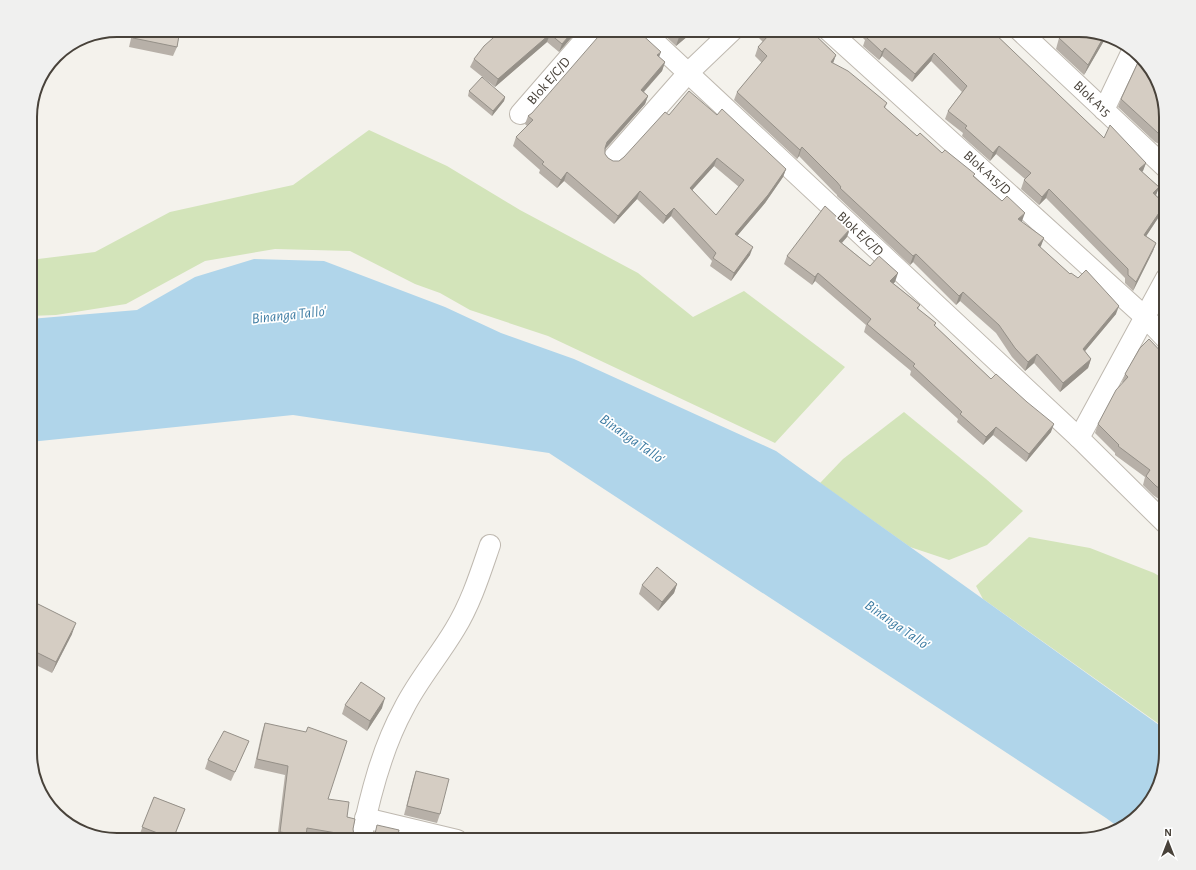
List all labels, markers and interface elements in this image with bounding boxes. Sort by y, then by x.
street label: Blok E/C/D [525,55,573,107]
street label: Blok A15 [1071,78,1113,120]
street label: Blok A15/D [961,148,1013,198]
street label: Blok E/C/D [834,209,886,259]
water label: Binanga Tallo' [251,304,327,326]
water label: Binanga Tallo' [597,411,667,467]
water label: Binanga Tallo' [862,597,932,653]
north arrow [1148,822,1188,862]
text: N [1164,827,1172,838]

